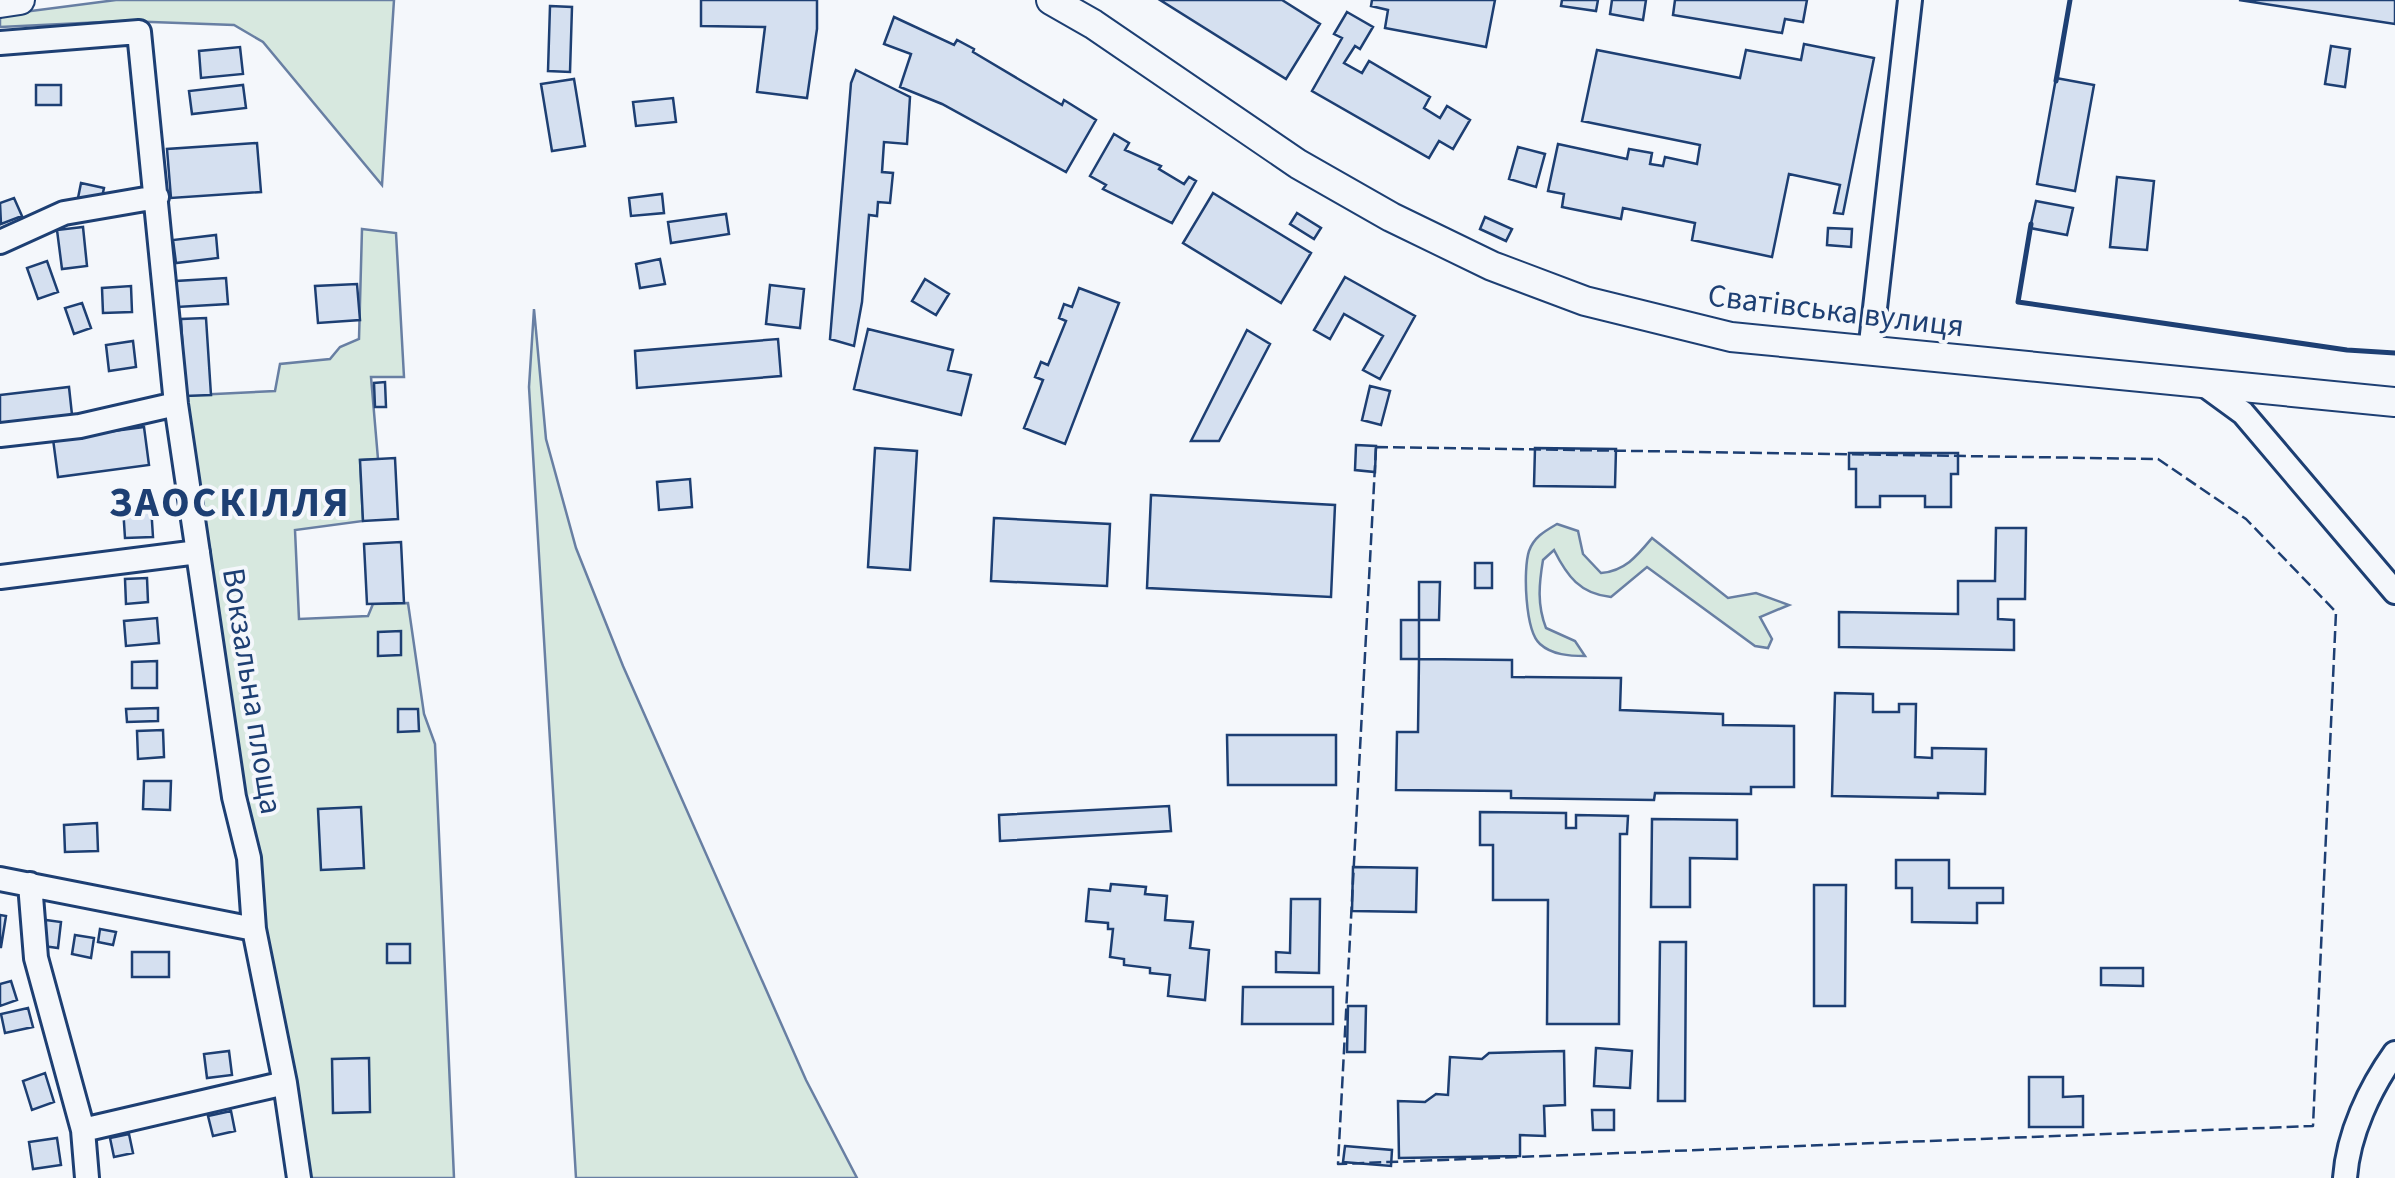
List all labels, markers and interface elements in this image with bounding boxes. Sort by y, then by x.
street label: Сватівська вулиця [1705,272,1967,350]
district label: ЗАОСКIЛЛЯ [109,473,351,533]
street label: Вокзальна площа [210,565,294,818]

